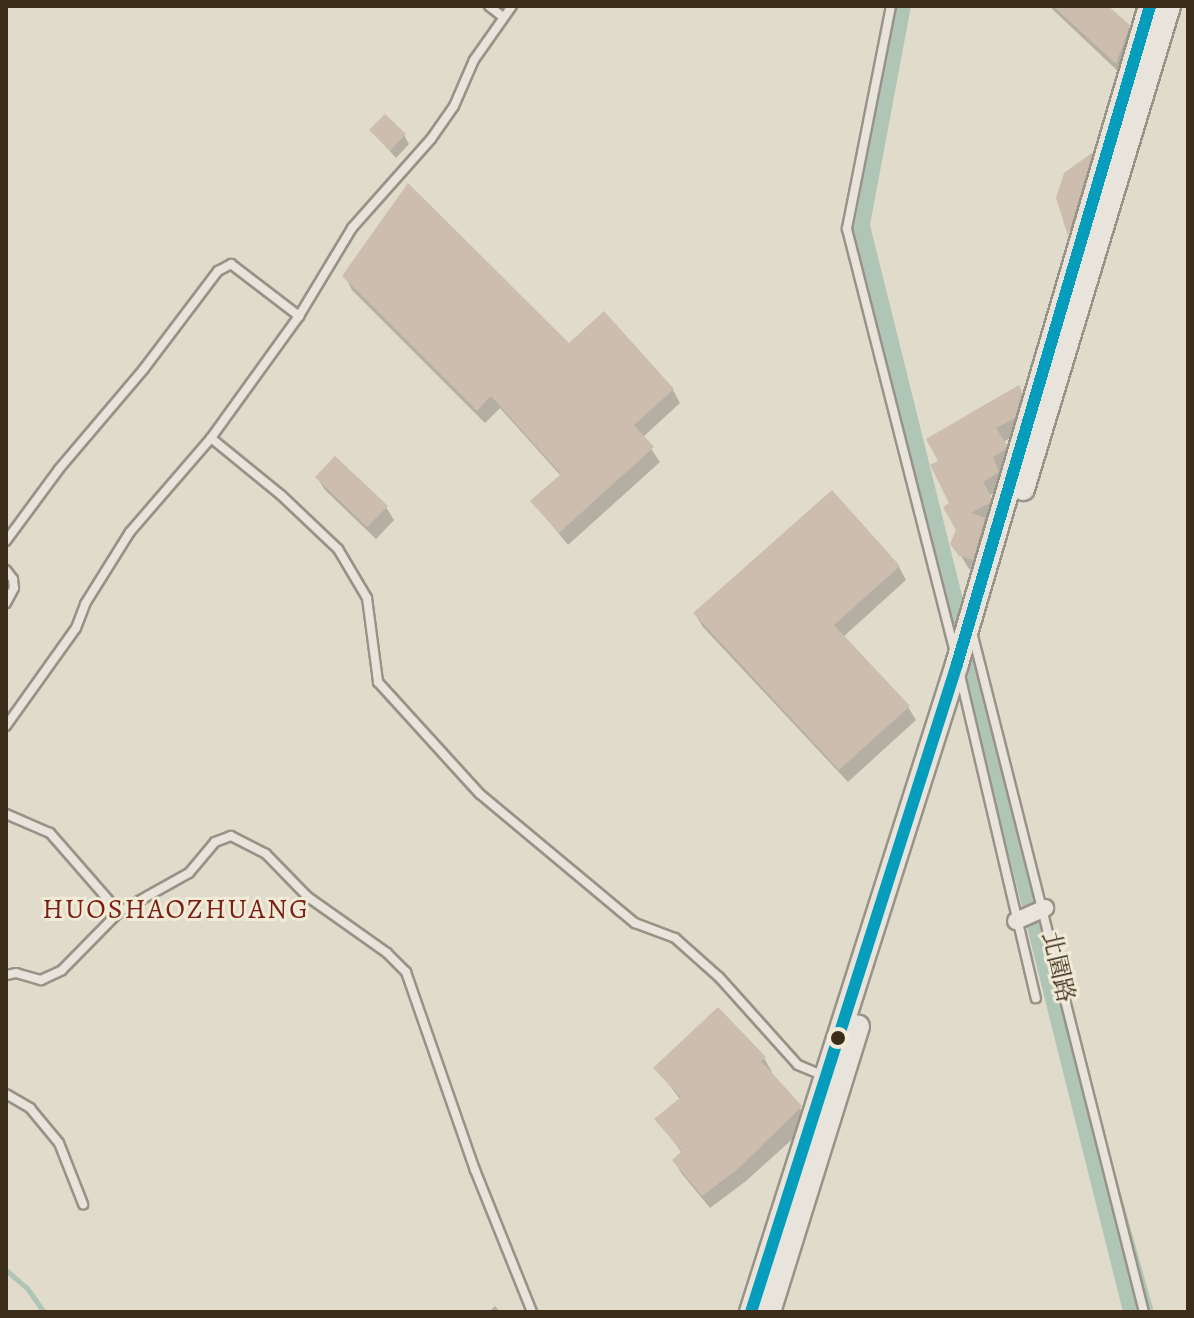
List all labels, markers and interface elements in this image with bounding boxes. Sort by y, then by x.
district label: HUOSHAOZHUANG [42,892,310,926]
street label: 北園路 [1036,929,1080,1005]
unlabelled marker [830,1030,846,1046]

